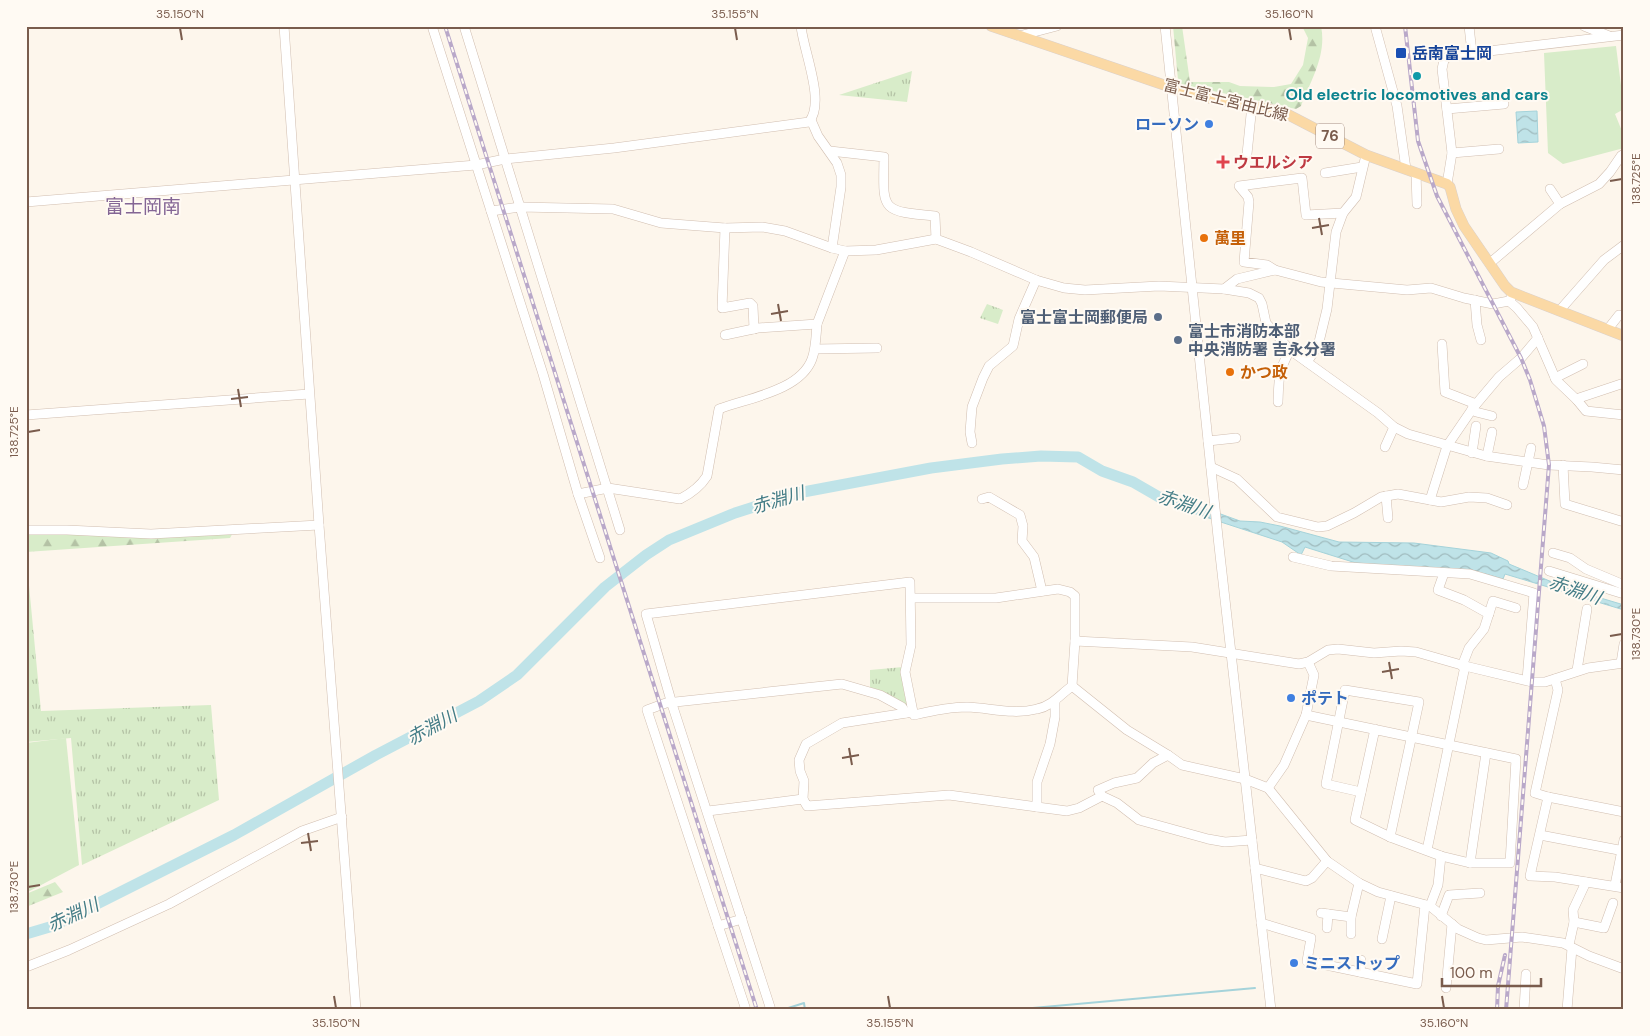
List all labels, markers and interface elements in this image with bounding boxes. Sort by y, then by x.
text: 35.150°N [156,6,204,22]
text: 35.155°N [711,6,759,22]
text: 35.160°N [1265,6,1313,22]
place label: 岳南富士岡 [1412,43,1492,64]
marker: 岳南富士岡 [1394,46,1408,60]
marker: Old electric locomotives and cars [1411,70,1423,82]
street label: 富士富士宮由比線 [1161,74,1291,126]
place label: Old electric locomotives and cars [1285,84,1549,105]
place label: ローソン [1135,114,1199,135]
marker: ローソン [1203,118,1215,130]
road number: 76 [1316,124,1344,148]
place label: ウエルシア [1233,152,1313,173]
text: 138.725°E [1628,153,1644,205]
marker: ウエルシア [1217,156,1229,168]
district label: 富士岡南 [105,194,181,219]
place label: 萬里 [1214,228,1246,249]
marker: 萬里 [1198,232,1210,244]
place label: 富士富士岡郵便局 [1020,307,1148,328]
marker: 富士富士岡郵便局 [1152,311,1164,323]
place label: 富士市消防本部 中央消防署 吉永分署 [1188,321,1336,360]
marker: 富士市消防本部 中央消防署 吉永分署 [1172,334,1184,346]
place label: かつ政 [1240,362,1288,383]
marker: かつ政 [1224,366,1236,378]
text: 138.725°E [6,406,22,458]
water label: 赤淵川 [749,480,809,519]
water label: 赤淵川 [1155,484,1215,525]
water label: 赤淵川 [1546,570,1606,611]
text: 138.730°E [1628,608,1644,660]
place label: ポテト [1301,688,1349,709]
marker: ポテト [1285,692,1297,704]
water label: 赤淵川 [403,702,463,751]
text: 138.730°E [6,861,22,913]
water label: 赤淵川 [43,892,104,937]
place label: ミニストップ [1304,953,1400,974]
scale bar [1442,956,1541,988]
marker: ミニストップ [1288,957,1300,969]
text: 100 m [1450,963,1493,983]
text: 35.150°N [312,1015,360,1031]
text: 35.155°N [866,1015,914,1031]
text: 35.160°N [1420,1015,1468,1031]

